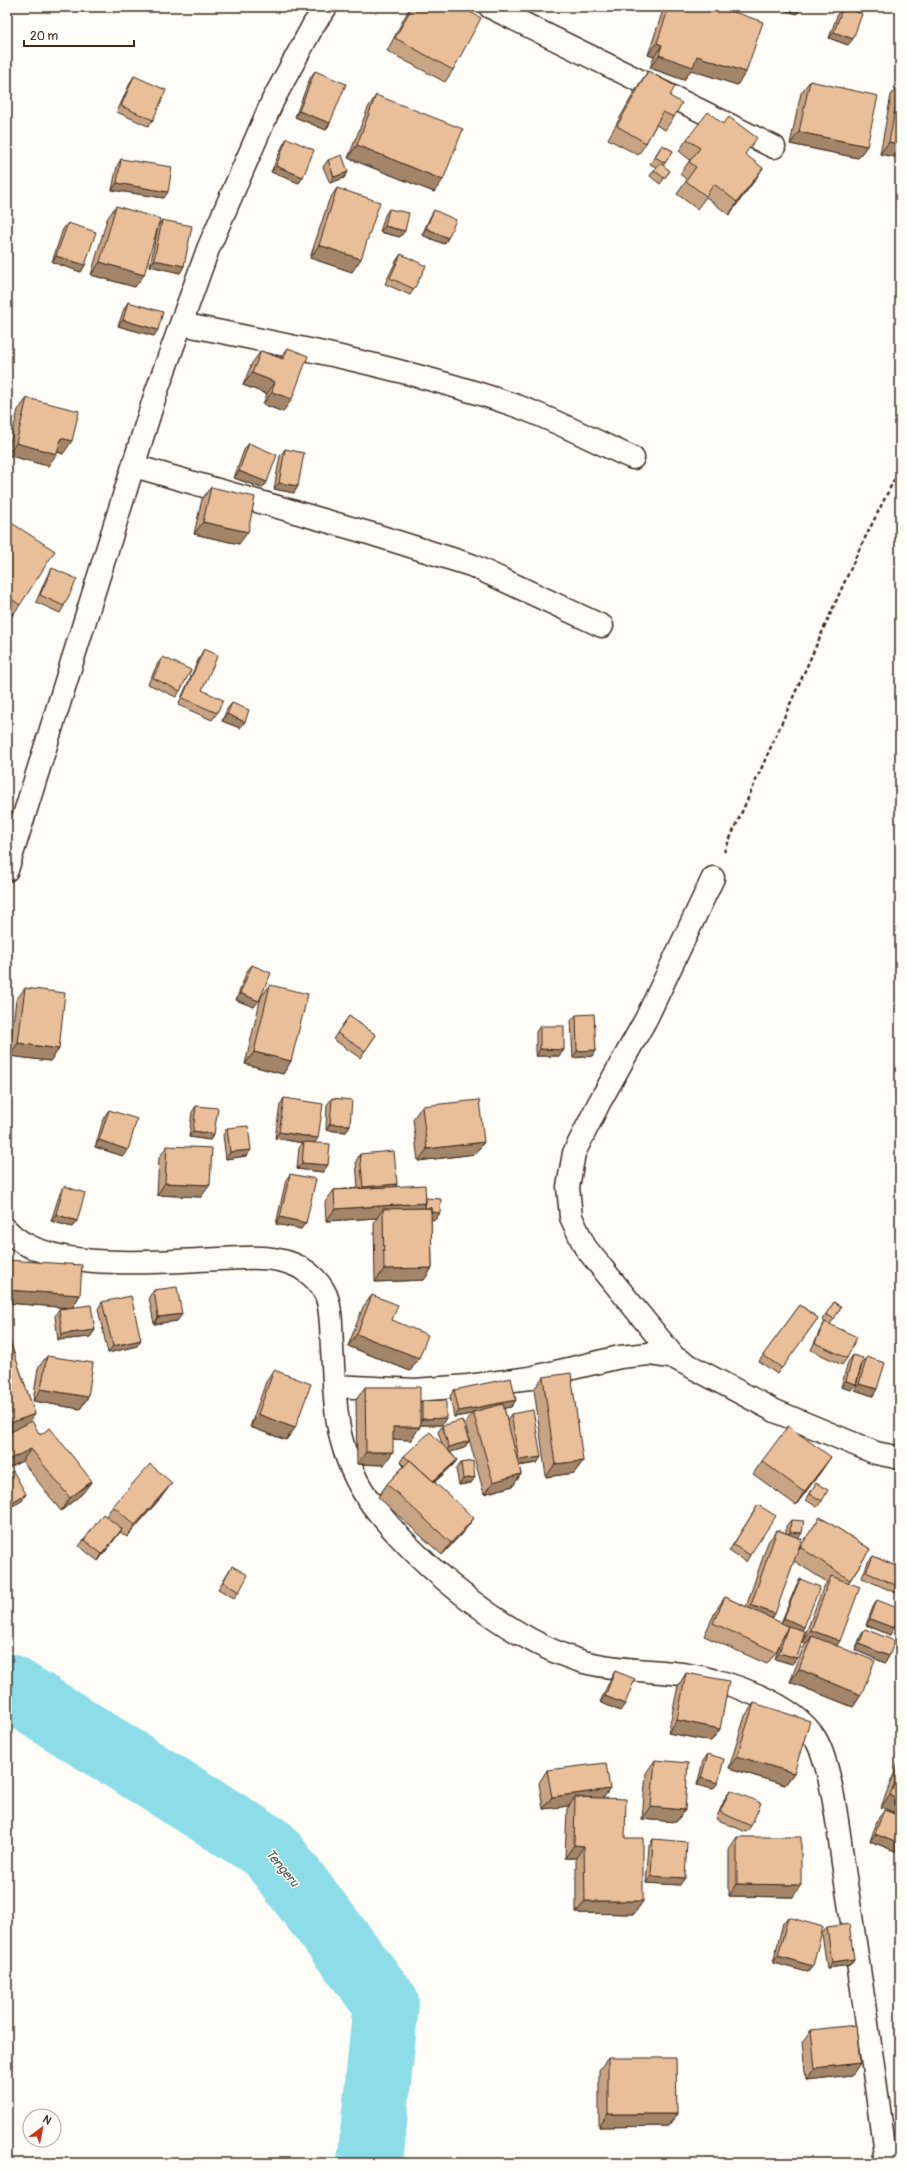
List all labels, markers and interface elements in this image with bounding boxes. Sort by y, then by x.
scale bar [24,22,134,48]
text: 20 m [30,29,59,44]
water label: Tengeru [262,1846,303,1891]
north arrow [22,2108,62,2148]
text: N [40,2112,54,2128]

